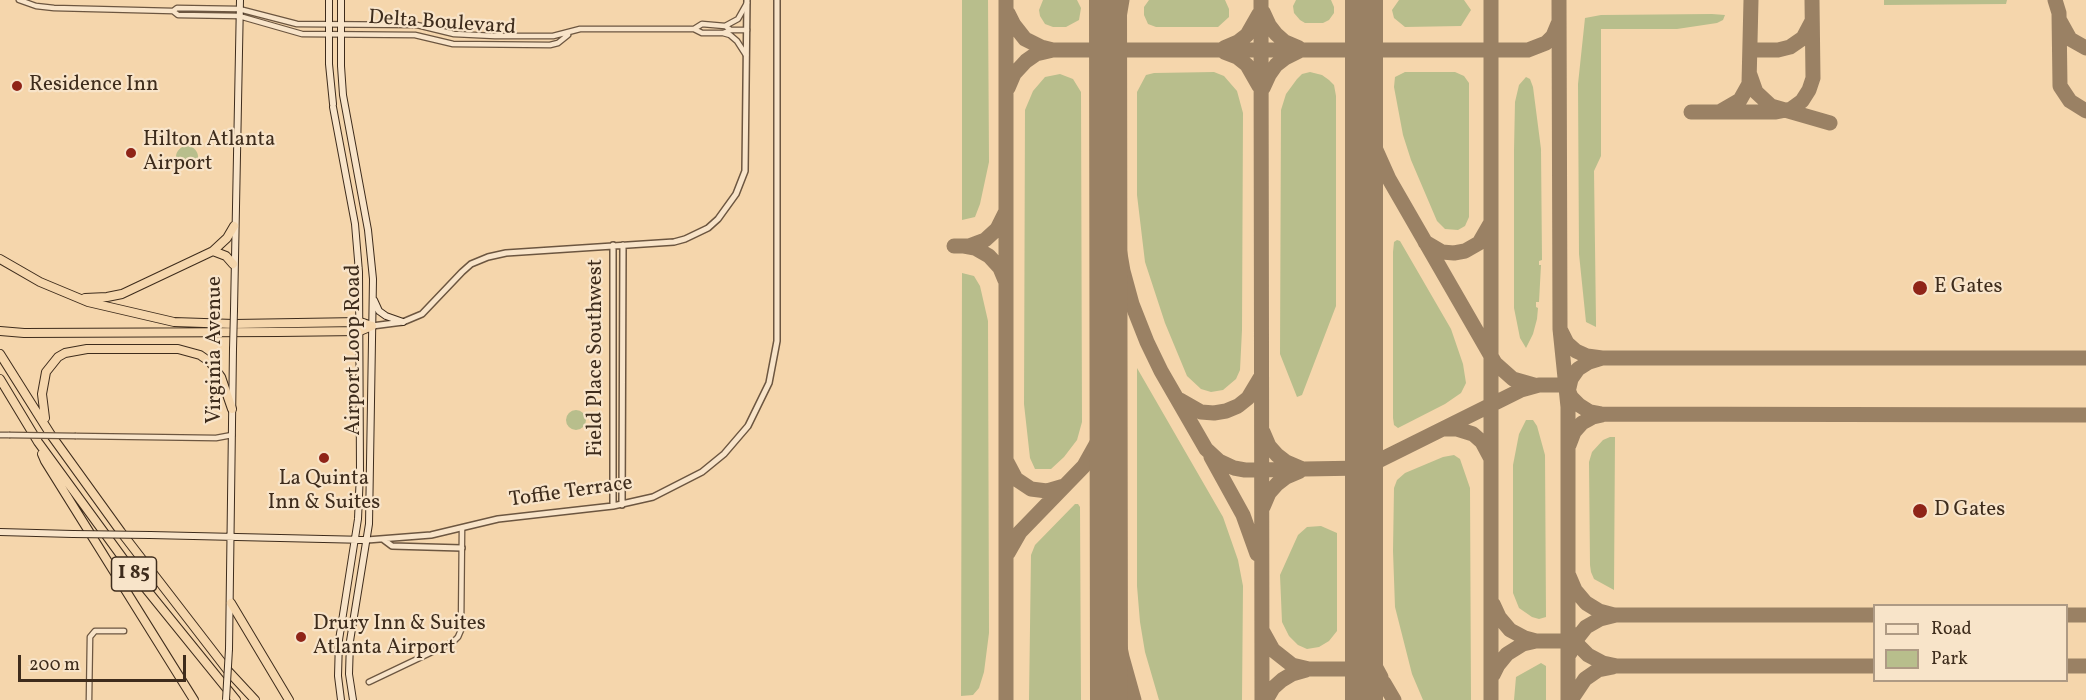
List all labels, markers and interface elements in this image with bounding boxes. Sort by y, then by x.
street label: Delta Boulevard [367,6,517,42]
place label: Residence Inn [29,73,159,99]
marker: Residence Inn [10,79,24,93]
place label: Hilton Atlanta Airport [143,128,275,178]
marker: Hilton Atlanta Airport [124,146,138,160]
street label: Field Place Southwest [584,259,610,457]
street label: Airport Loop Road [342,264,368,436]
place label: E Gates [1934,275,2002,301]
street label: Virginia Avenue [203,276,229,424]
marker: E Gates [1911,279,1929,297]
marker: La Quinta Inn & Suites [317,451,331,465]
place label: La Quinta Inn & Suites [268,467,380,517]
street label: Toffie Terrace [508,472,634,514]
place label: D Gates [1934,498,2005,524]
marker: D Gates [1911,502,1929,520]
road number: I 85 [112,557,156,591]
legend [1873,604,2068,682]
place label: Drury Inn & Suites Atlanta Airport [313,612,486,662]
text: Road [1931,617,1972,642]
marker: Drury Inn & Suites Atlanta Airport [294,630,308,644]
scale bar [21,643,189,681]
text: Park [1931,647,1968,672]
text: 200 m [29,653,80,678]

